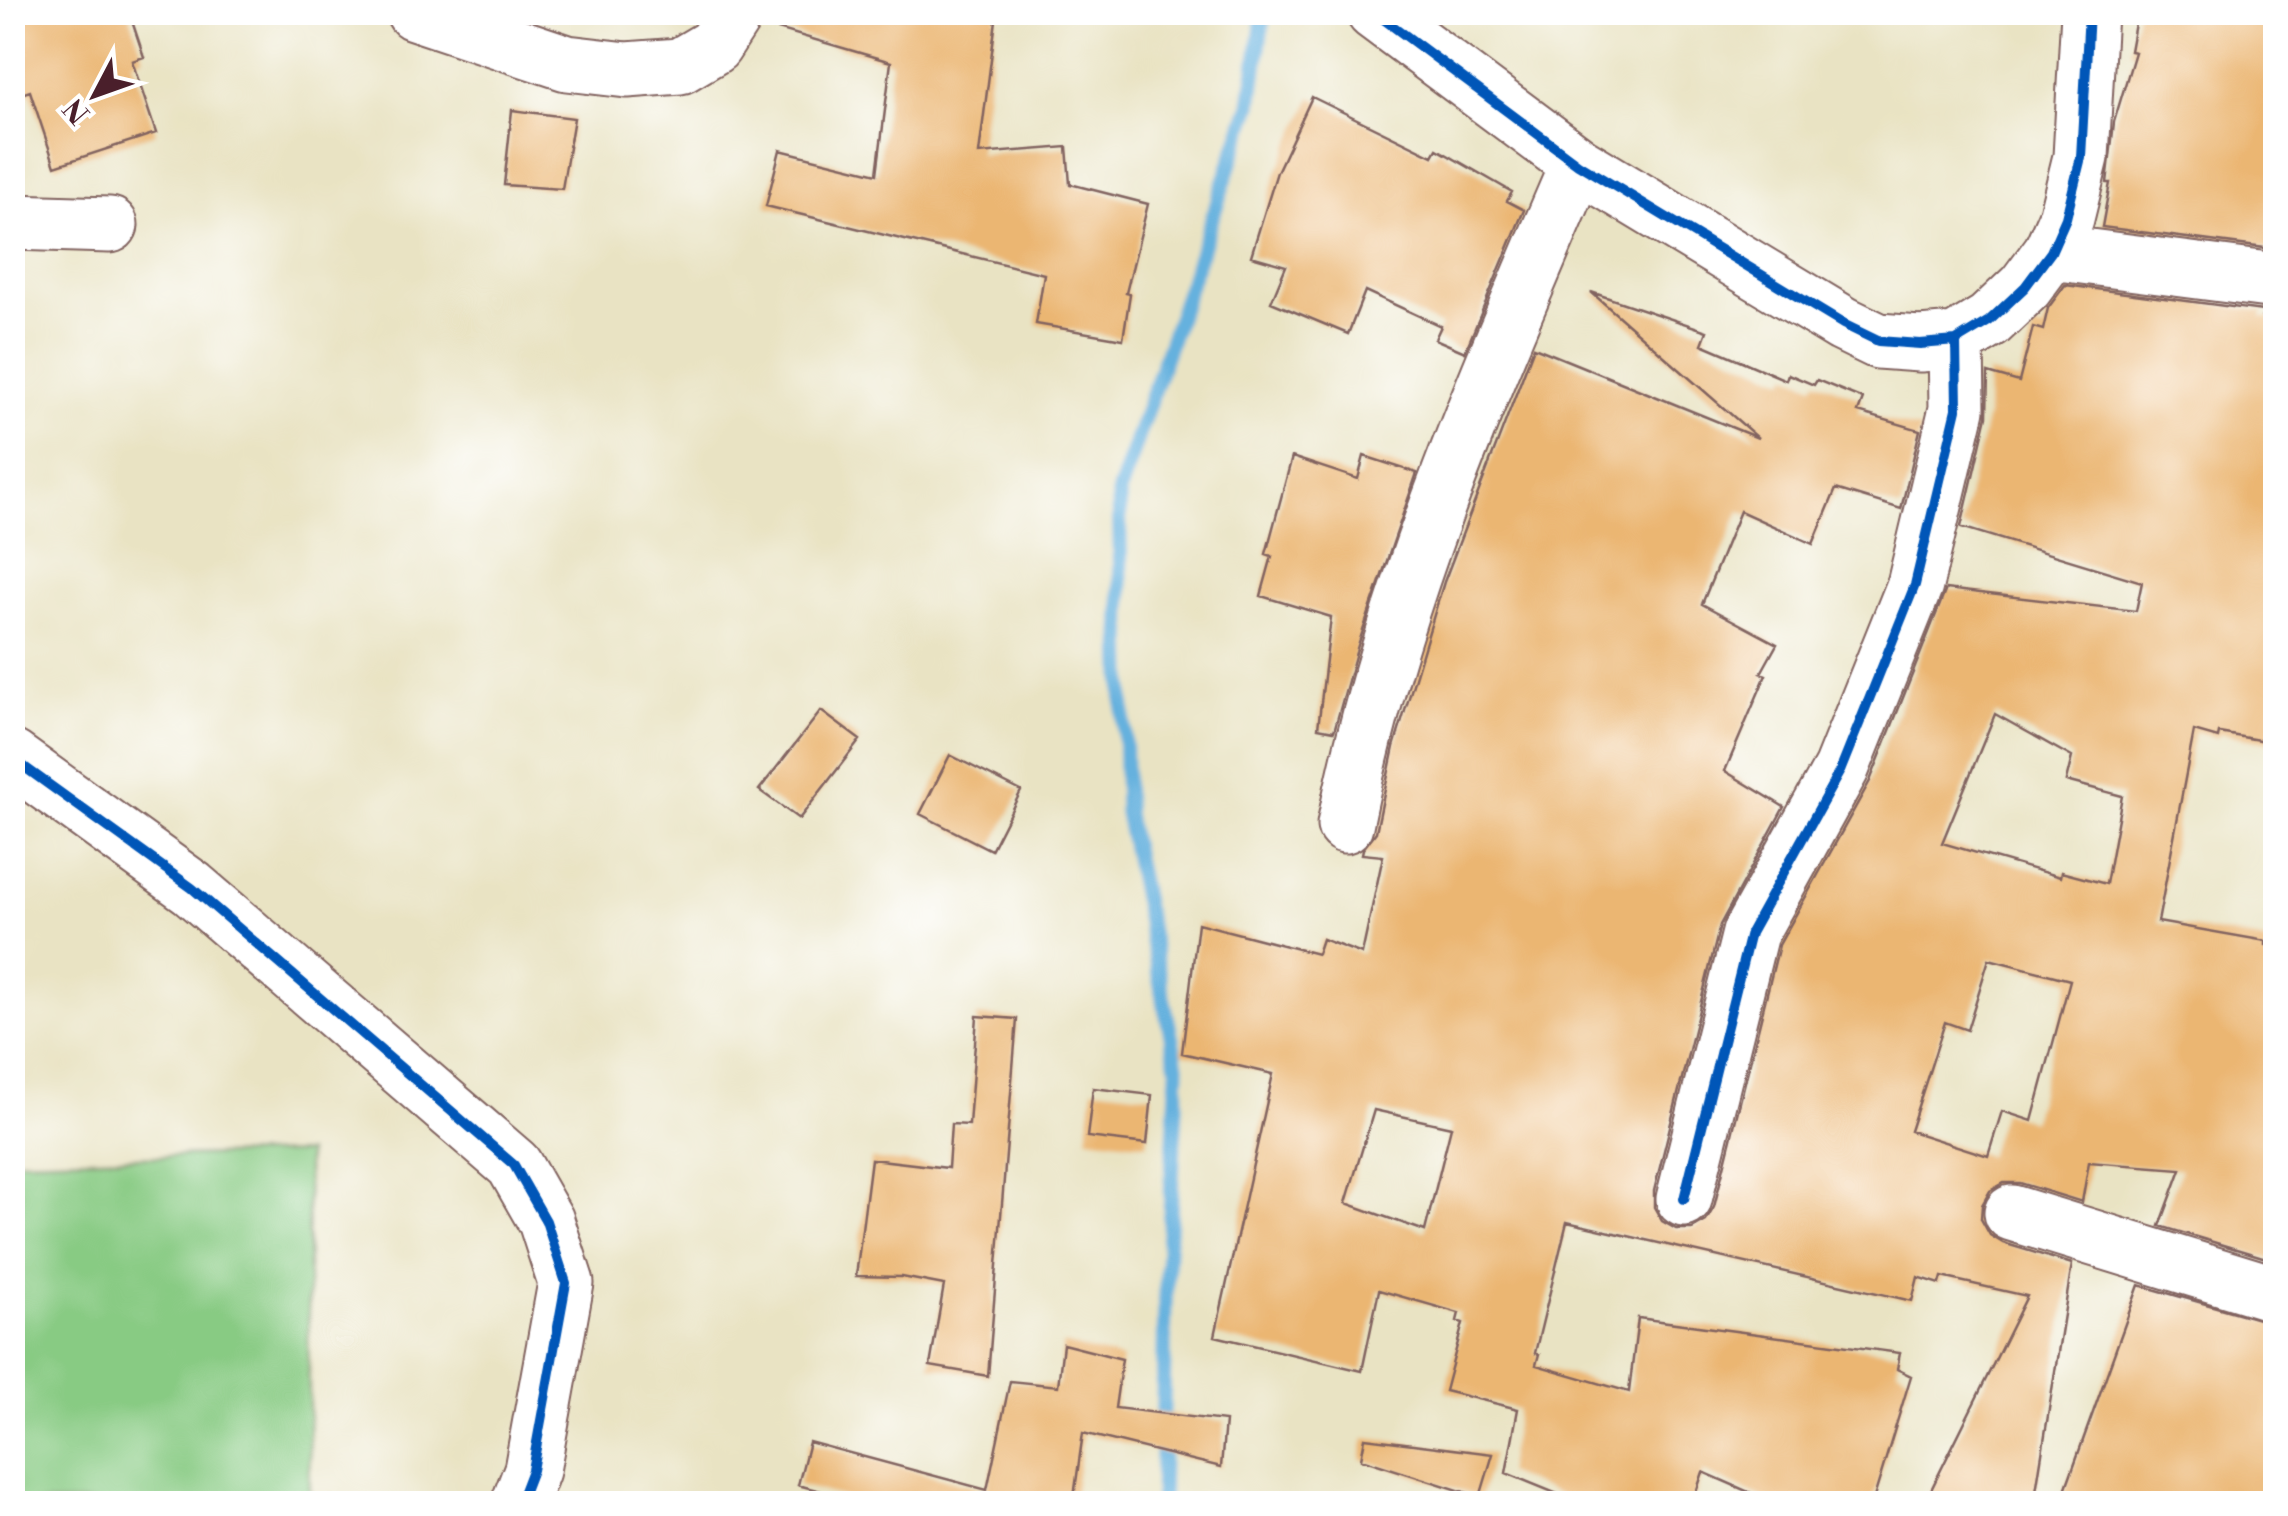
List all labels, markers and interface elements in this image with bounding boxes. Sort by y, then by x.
north arrow [45,45,145,145]
text: N [57,91,98,130]

